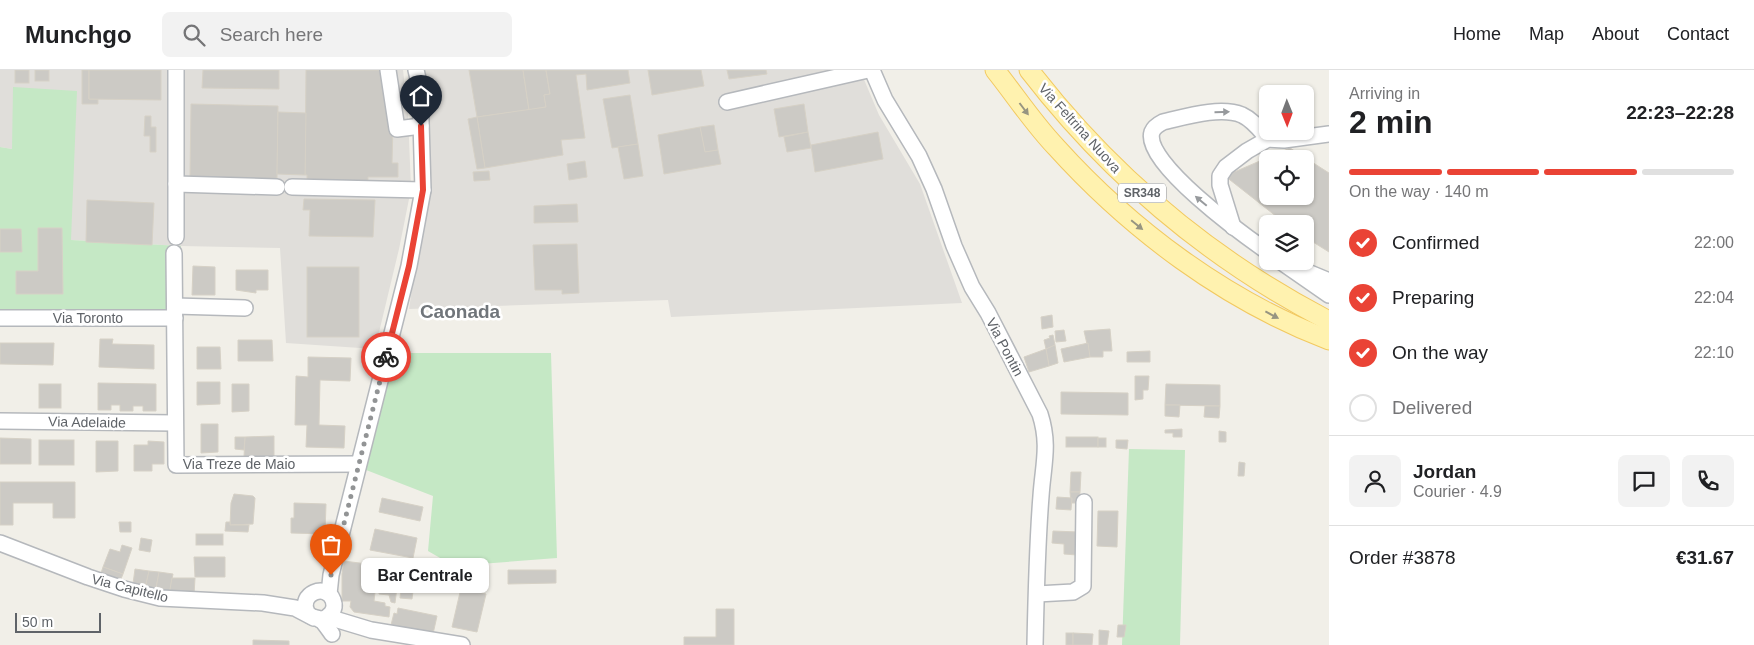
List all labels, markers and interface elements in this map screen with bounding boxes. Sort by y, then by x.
search box [162,12,512,57]
text: Munchgo [25,21,132,48]
icon: search [180,21,208,49]
text: Search here [220,24,323,45]
text: Home [1453,24,1501,44]
text: Map [1529,24,1564,44]
text: About [1592,24,1639,44]
text: Contact [1667,24,1729,44]
pin [400,75,442,126]
street label: Via Feltrina Nuova [1036,80,1125,176]
icon: home [407,82,435,110]
north arrow [1259,85,1314,140]
map controls [1259,85,1314,270]
text: Arriving in [1349,85,1420,102]
one-way arrow [1019,102,1029,116]
text: 22:23–22:28 [1626,102,1734,123]
text: 2 min [1349,104,1433,140]
one-way arrow [1214,108,1230,116]
button: locate [1259,150,1314,205]
text: On the way · 140 m [1349,183,1489,200]
road number: SR348 [1118,184,1166,202]
one-way arrow [1195,195,1208,206]
button: layers [1259,215,1314,270]
one-way arrow [1130,220,1143,231]
icon: check [1349,229,1377,257]
text: Confirmed [1392,232,1480,253]
text: 22:00 [1694,234,1734,251]
icon: check [1349,284,1377,312]
text: Preparing [1392,287,1474,308]
text: 22:04 [1694,289,1734,306]
district label: Caonada [420,301,501,322]
street label: Via Toronto [53,310,123,326]
one-way arrow [1266,310,1279,319]
street label: Via Pontin [983,315,1027,379]
courier [361,332,411,382]
icon: check [1349,339,1377,367]
text: On the way [1392,342,1488,363]
icon: bike [372,343,400,371]
text: 22:10 [1694,344,1734,361]
text: Delivered [1392,397,1472,418]
street label: Via Adelaide [48,413,126,431]
button: person [1349,455,1401,507]
button: chat [1618,455,1670,507]
button: phone [1682,455,1734,507]
street label: Via Treze de Maio [183,456,295,472]
text: Jordan [1413,461,1476,482]
text: Courier · 4.9 [1413,483,1502,500]
pin [310,524,352,575]
icon: bag [317,531,345,559]
text: Order #3878 [1349,547,1456,568]
text: €31.67 [1676,547,1734,568]
callout: Bar Centrale [361,558,488,592]
text: Bar Centrale [377,567,473,584]
street label: Via Capitello [90,571,170,605]
scale bar [15,610,101,633]
text: 50 m [22,614,53,630]

